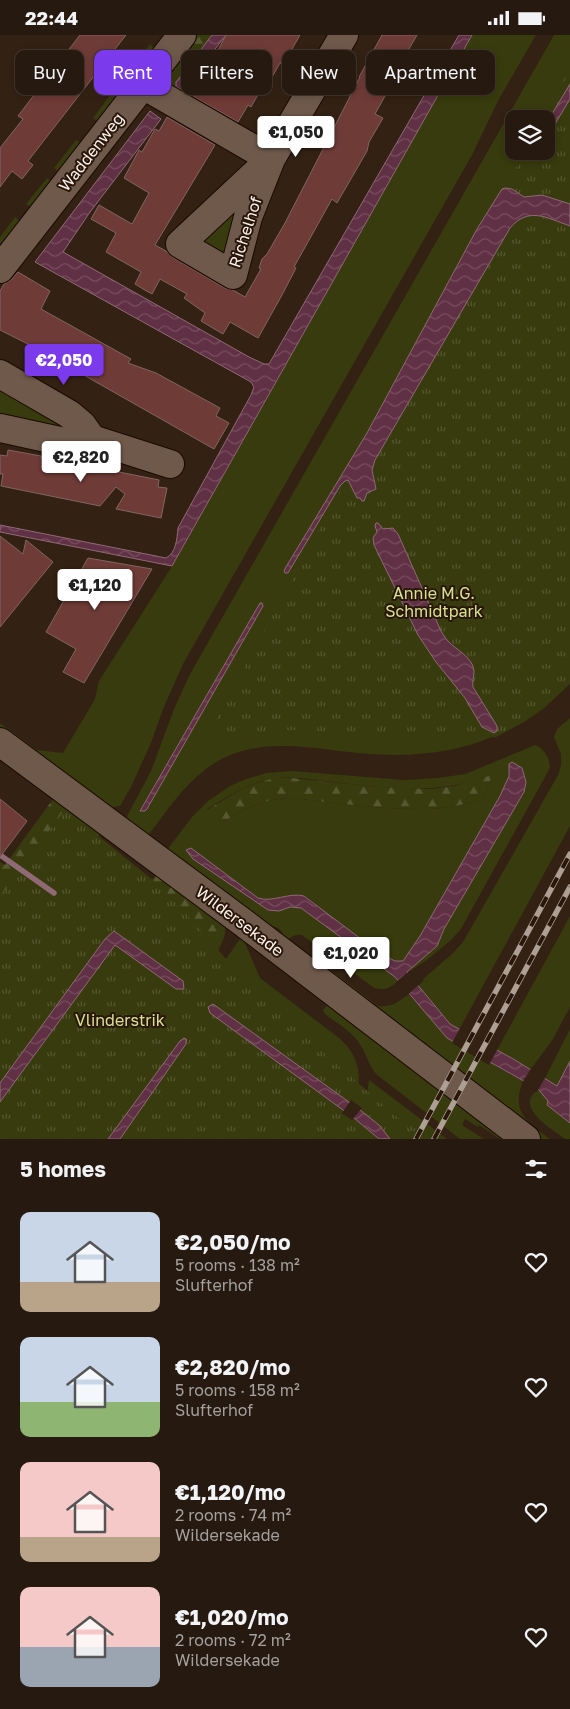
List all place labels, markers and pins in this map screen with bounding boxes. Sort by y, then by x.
pin: €1,050 [255,115,337,158]
pin: €2,050 [23,343,105,386]
pin: €2,820 [40,441,122,483]
pin: €1,120 [54,569,136,611]
pin: €1,020 [310,937,392,979]

